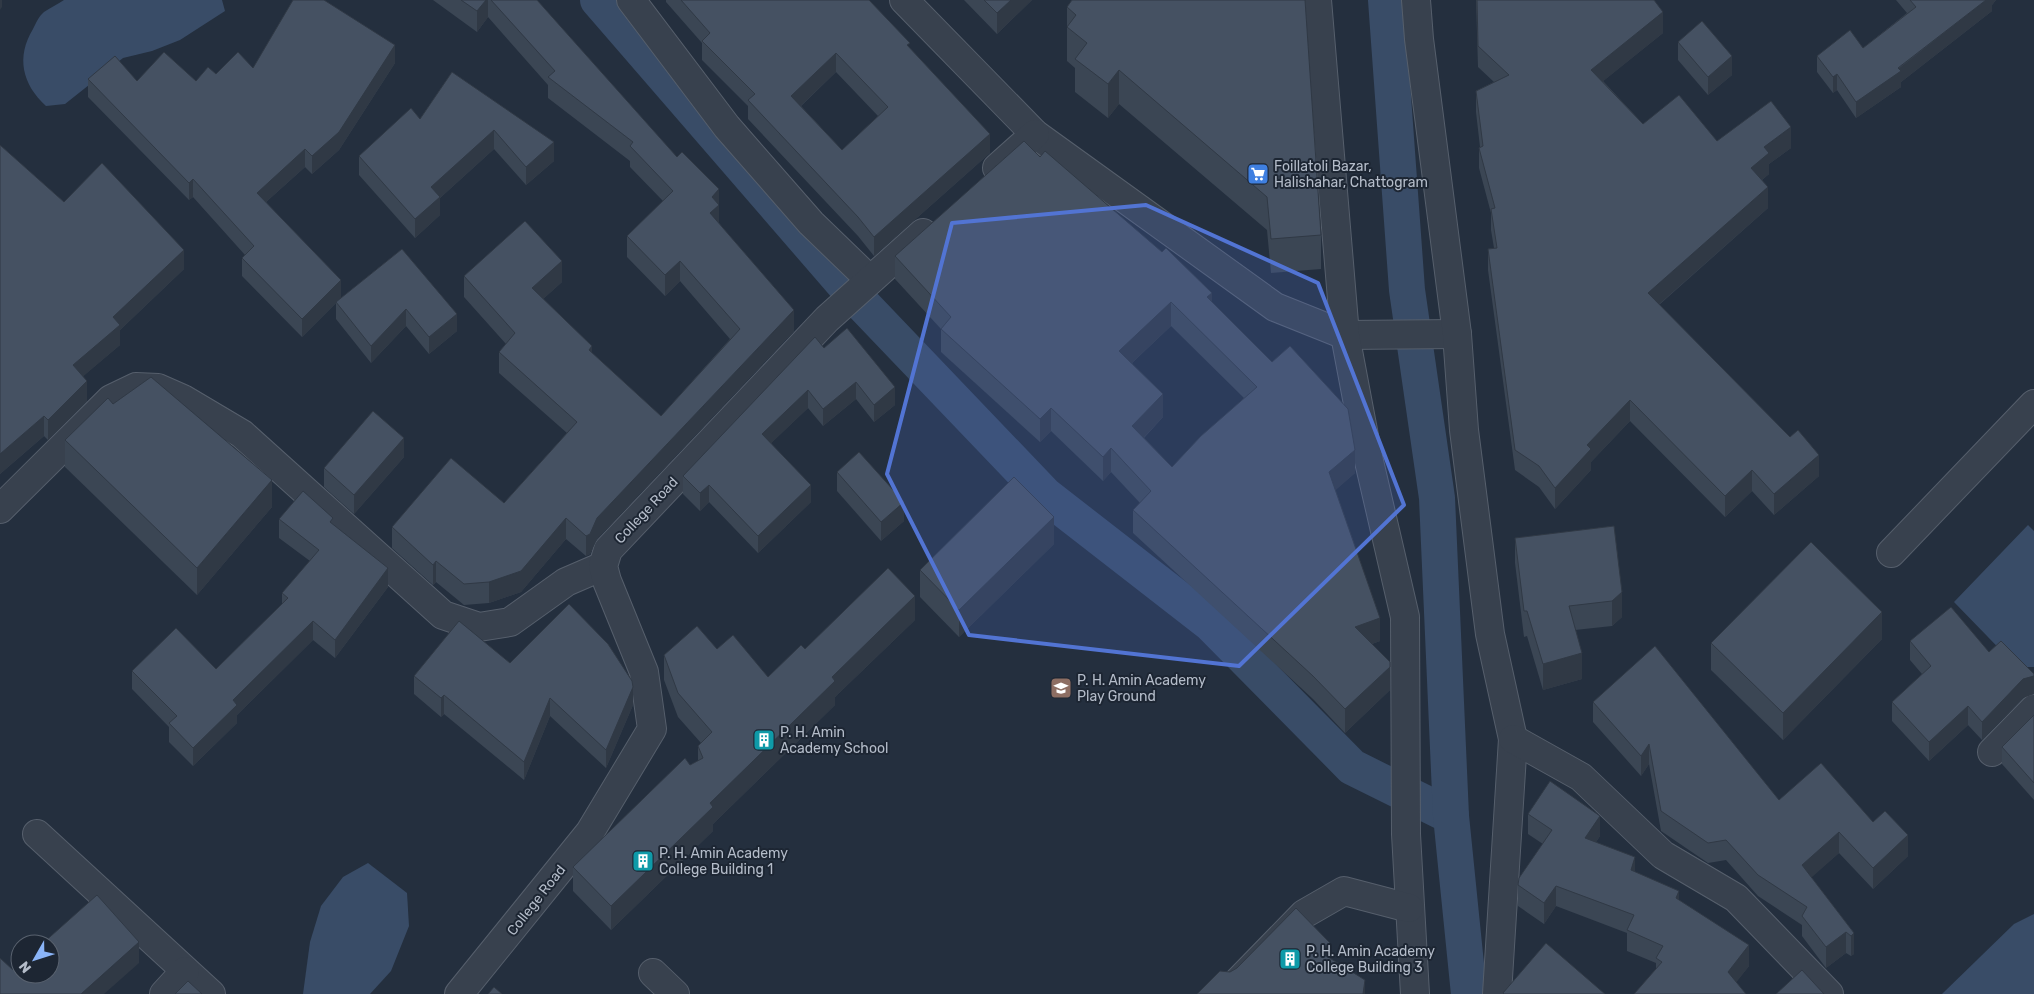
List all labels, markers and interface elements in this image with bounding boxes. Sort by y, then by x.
place label: Foillatoli Bazar, Halishahar, Chattogram [1274,158,1428,191]
supermarket icon: Foillatoli Bazar, Halishahar, Chattogram [1246,162,1270,186]
street label: College Road [611,474,682,547]
place label: P. H. Amin Academy Play Ground [1077,672,1206,705]
school or university icon: P. H. Amin Academy Play Ground [1049,676,1073,700]
place label: P. H. Amin Academy School [780,724,888,757]
building icon: P. H. Amin Academy School [752,728,776,752]
place label: P. H. Amin Academy College Building 1 [659,845,788,878]
building icon: P. H. Amin Academy College Building 1 [631,849,655,873]
street label: College Road [504,862,569,939]
north arrow [10,934,60,984]
place label: P. H. Amin Academy College Building 3 [1306,943,1435,976]
building icon: P. H. Amin Academy College Building 3 [1278,947,1302,971]
text: N [16,958,35,976]

